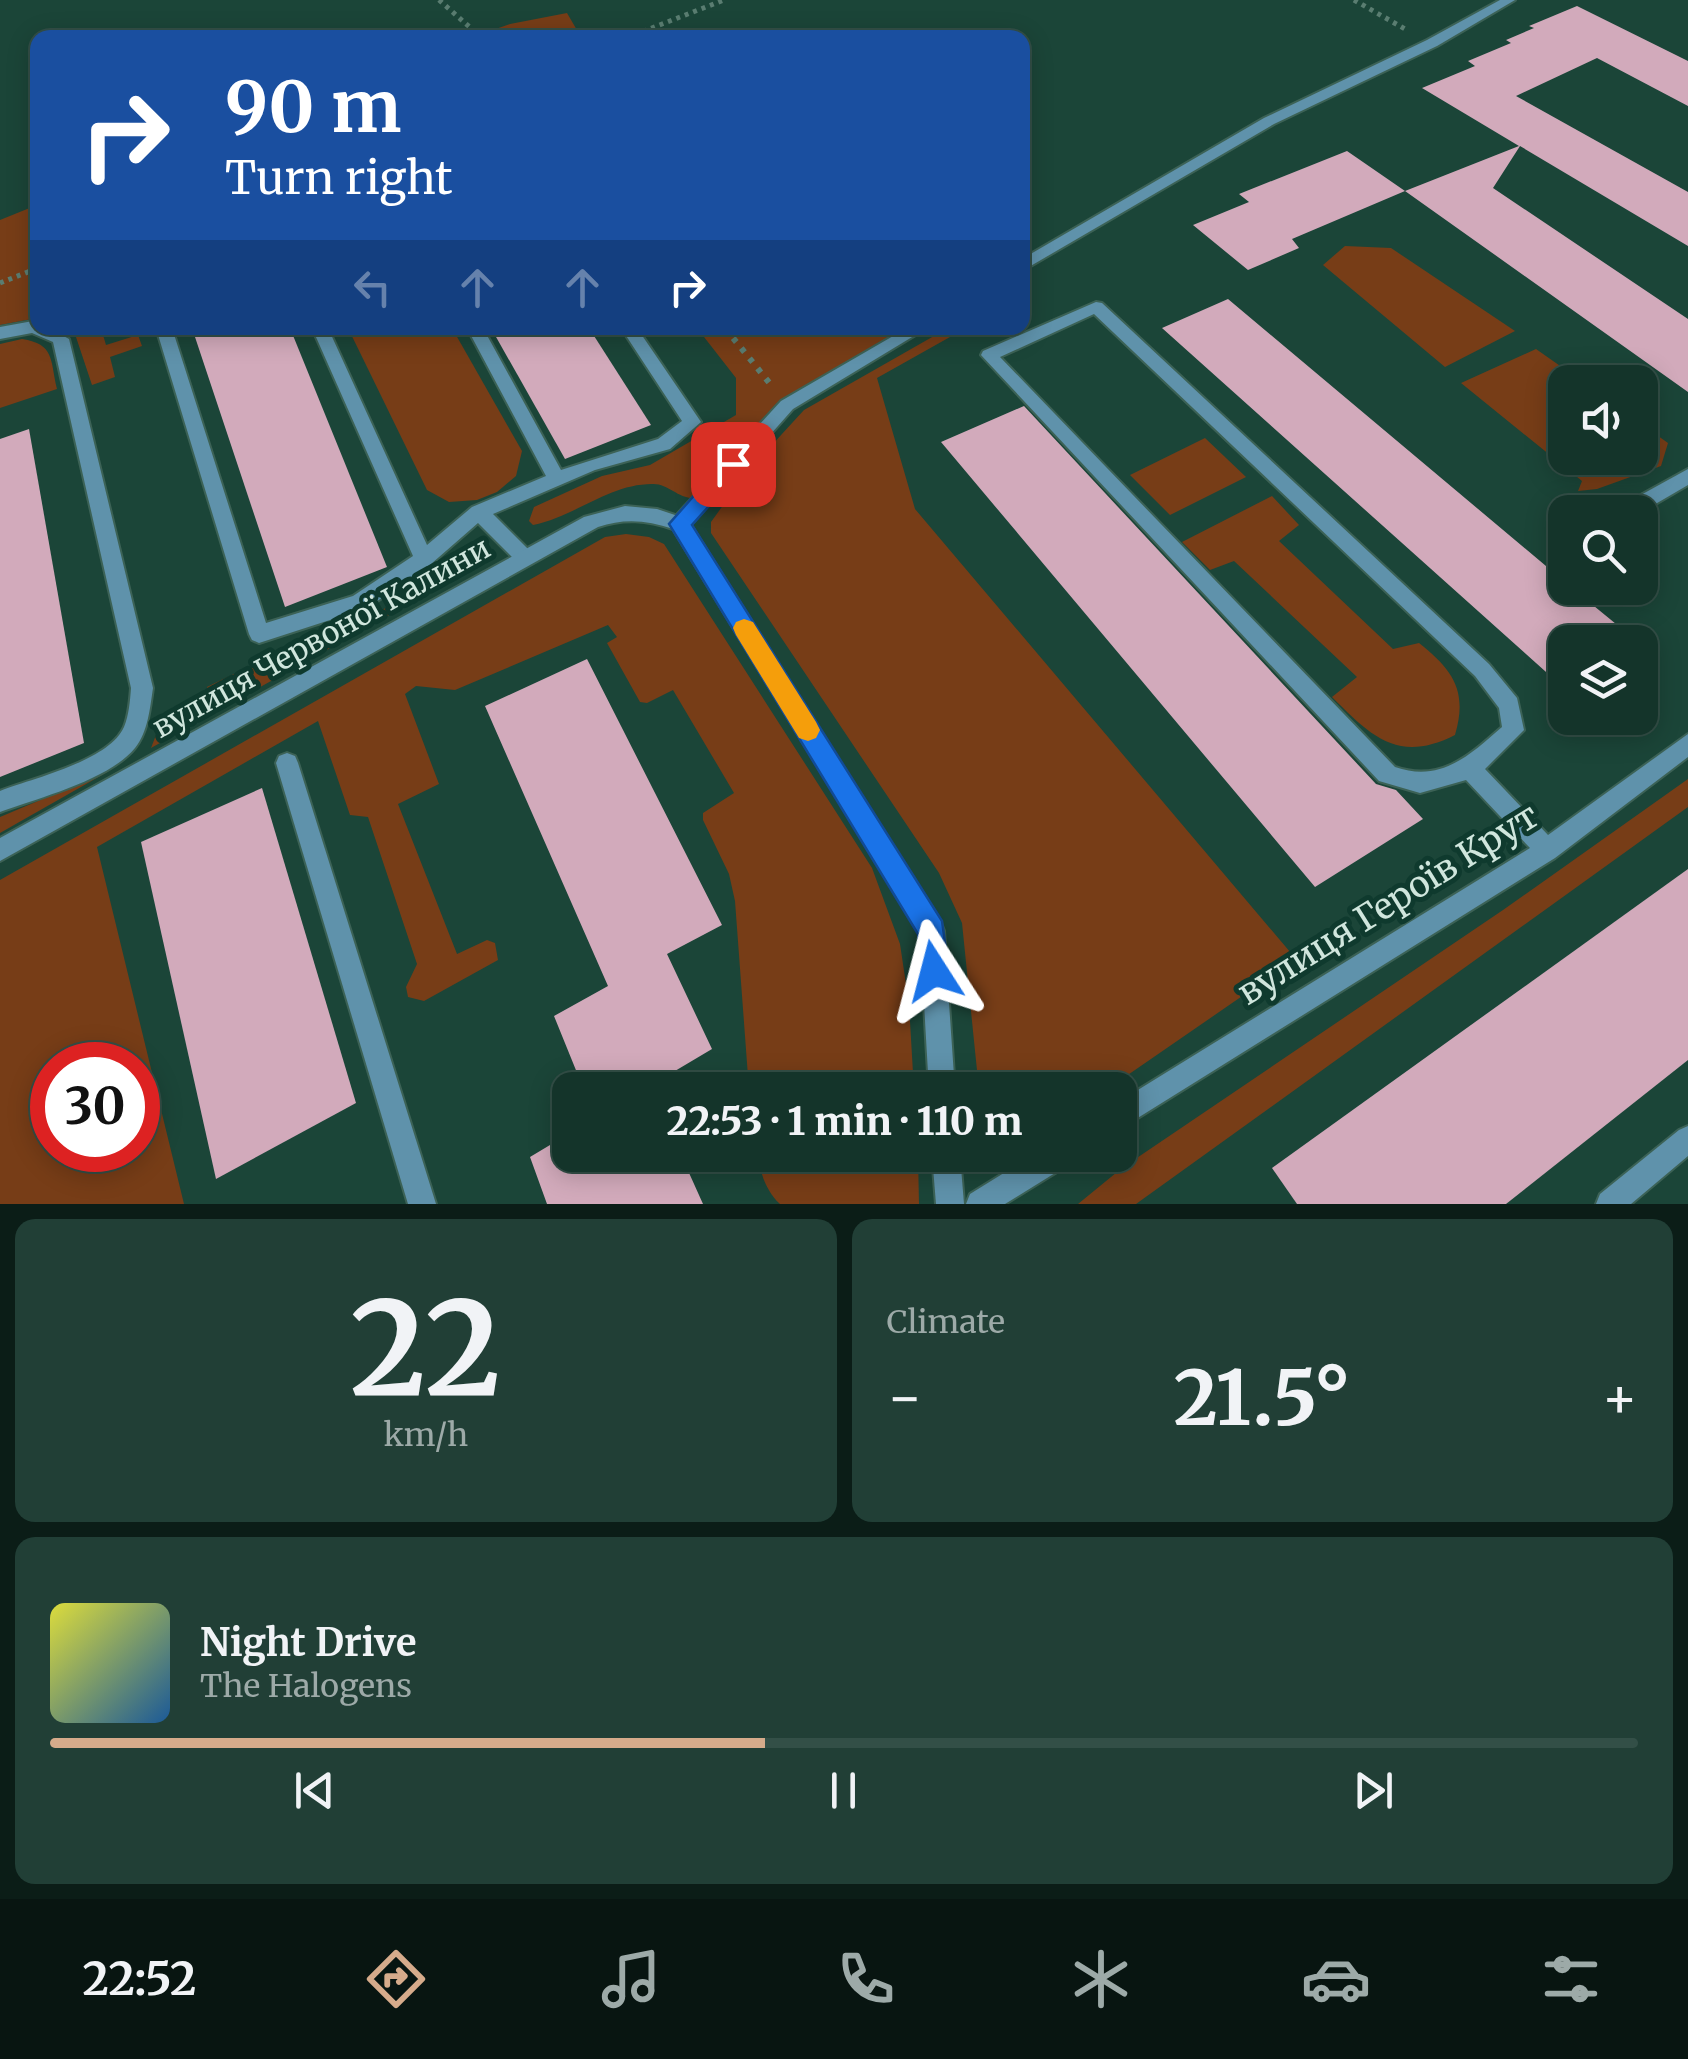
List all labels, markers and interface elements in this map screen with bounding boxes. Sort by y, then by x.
text: 90 m [225,63,402,151]
icon: right [60,70,190,200]
text: Turn right [225,150,453,206]
icon: left [345,260,400,315]
icon: ahead [450,260,505,315]
icon: ahead [555,260,610,315]
icon: right [660,260,715,315]
map controls [1548,365,1658,735]
button: sound [1548,365,1658,475]
pin [691,422,776,507]
icon: arrive [706,437,761,492]
button: search [1548,495,1658,605]
street label: вулиця Червоної Калини [145,528,497,746]
button: layers [1548,625,1658,735]
street label: вулиця Героїв Крут [1229,794,1547,1014]
position arrow [882,919,986,1023]
speed limit sign: 30 [30,1042,160,1172]
text: 22:53 · 1 min · 110 m [666,1098,1023,1145]
text: 22 [350,1268,501,1431]
text: Climate [887,1302,1005,1342]
text: 21.5° [1174,1351,1351,1445]
text: − [887,1363,923,1432]
text: + [1601,1363,1638,1432]
text: km/h [383,1415,468,1455]
text: Night Drive [200,1619,417,1666]
text: The Halogens [200,1666,412,1706]
icon: previous [287,1763,342,1818]
icon: pause [816,1763,871,1818]
icon: next [1346,1763,1401,1818]
icon: directions [361,1944,431,2014]
icon: music [596,1944,666,2014]
icon: phone [831,1944,901,2014]
icon: climate [1066,1944,1136,2014]
icon: car [1301,1944,1371,2014]
icon: filters [1536,1944,1606,2014]
text: 22:52 [82,1951,197,2007]

